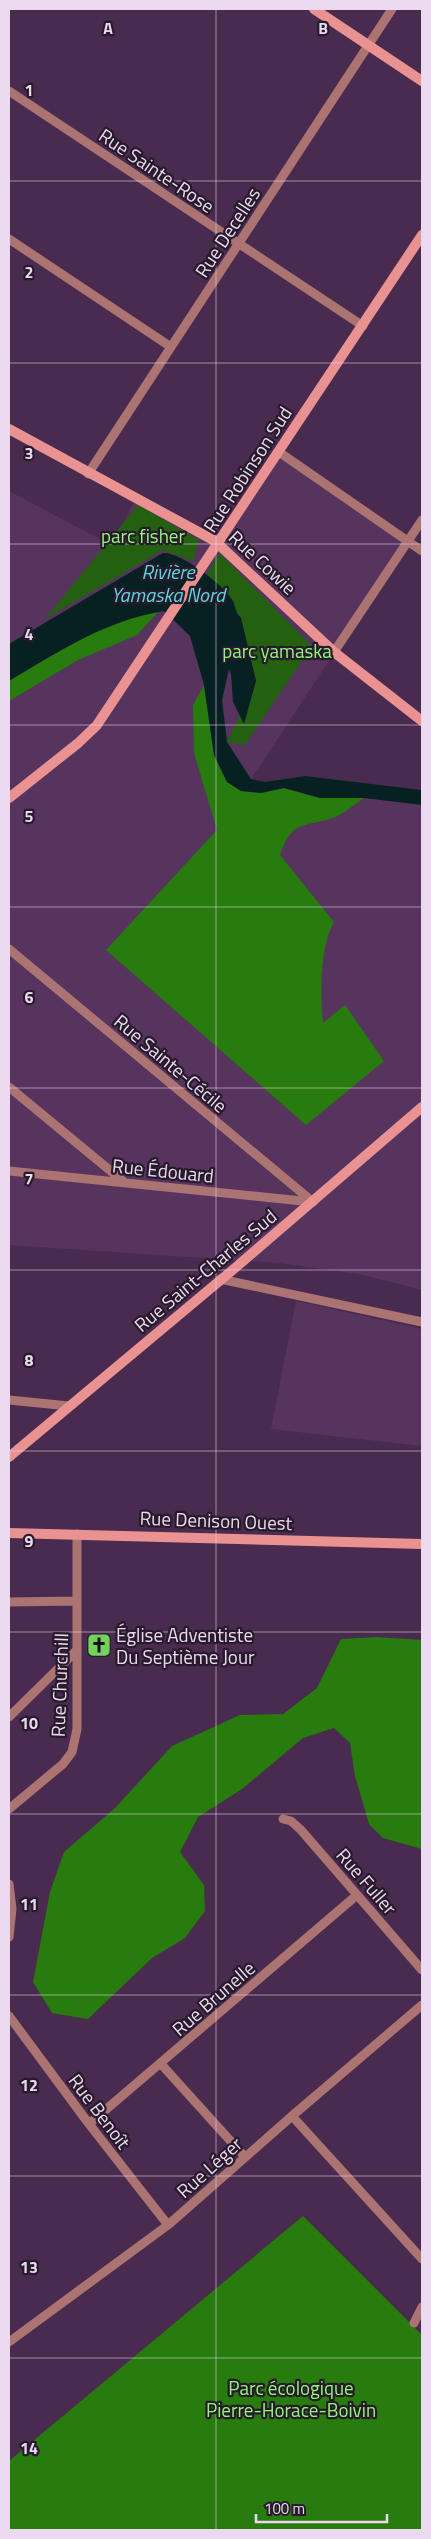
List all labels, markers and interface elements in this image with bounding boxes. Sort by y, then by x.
text: A [103,16,113,40]
text: B [318,16,328,40]
text: 1 [25,78,33,102]
street label: Rue Sainte-Rose [93,120,221,220]
street label: Rue Decelles [187,181,267,283]
text: 2 [25,260,33,284]
street label: Rue Robinson Sud [195,400,299,538]
text: 3 [25,441,33,465]
park label: parc fisher [101,521,185,550]
street label: Rue Cowie [222,523,304,601]
water label: Rivière Yamaska Nord [111,556,227,610]
text: 4 [25,622,34,646]
park label: parc yamaska [222,636,332,665]
text: 5 [25,804,34,828]
text: 6 [25,985,34,1009]
street label: Rue Sainte-Cécile [108,1007,234,1119]
street label: Rue Édouard [111,1150,215,1190]
text: 7 [25,1167,33,1191]
street label: Rue Saint-Charles Sud [127,1202,283,1338]
text: 8 [25,1348,34,1372]
street label: Rue Denison Ouest [139,1503,293,1537]
text: 9 [25,1529,34,1553]
place label: Église Adventiste Du Septième Jour [116,1620,255,1671]
church icon: Église Adventiste Du Septième Jour [86,1632,112,1658]
street label: Rue Churchill [43,1633,75,1737]
text: 10 [20,1711,38,1735]
street label: Rue Fuller [330,1841,405,1921]
text: 11 [20,1892,38,1916]
street label: Rue Brunelle [165,1954,261,2042]
street label: Rue Benoît [62,2067,138,2155]
text: 12 [20,2073,38,2097]
street label: Rue Léger [170,2129,249,2205]
text: 13 [20,2255,38,2279]
park label: Parc écologique Pierre-Horace-Boivin [206,2373,376,2424]
text: 14 [20,2436,38,2460]
scale bar [256,2492,387,2524]
text: 100 m [264,2497,305,2520]

